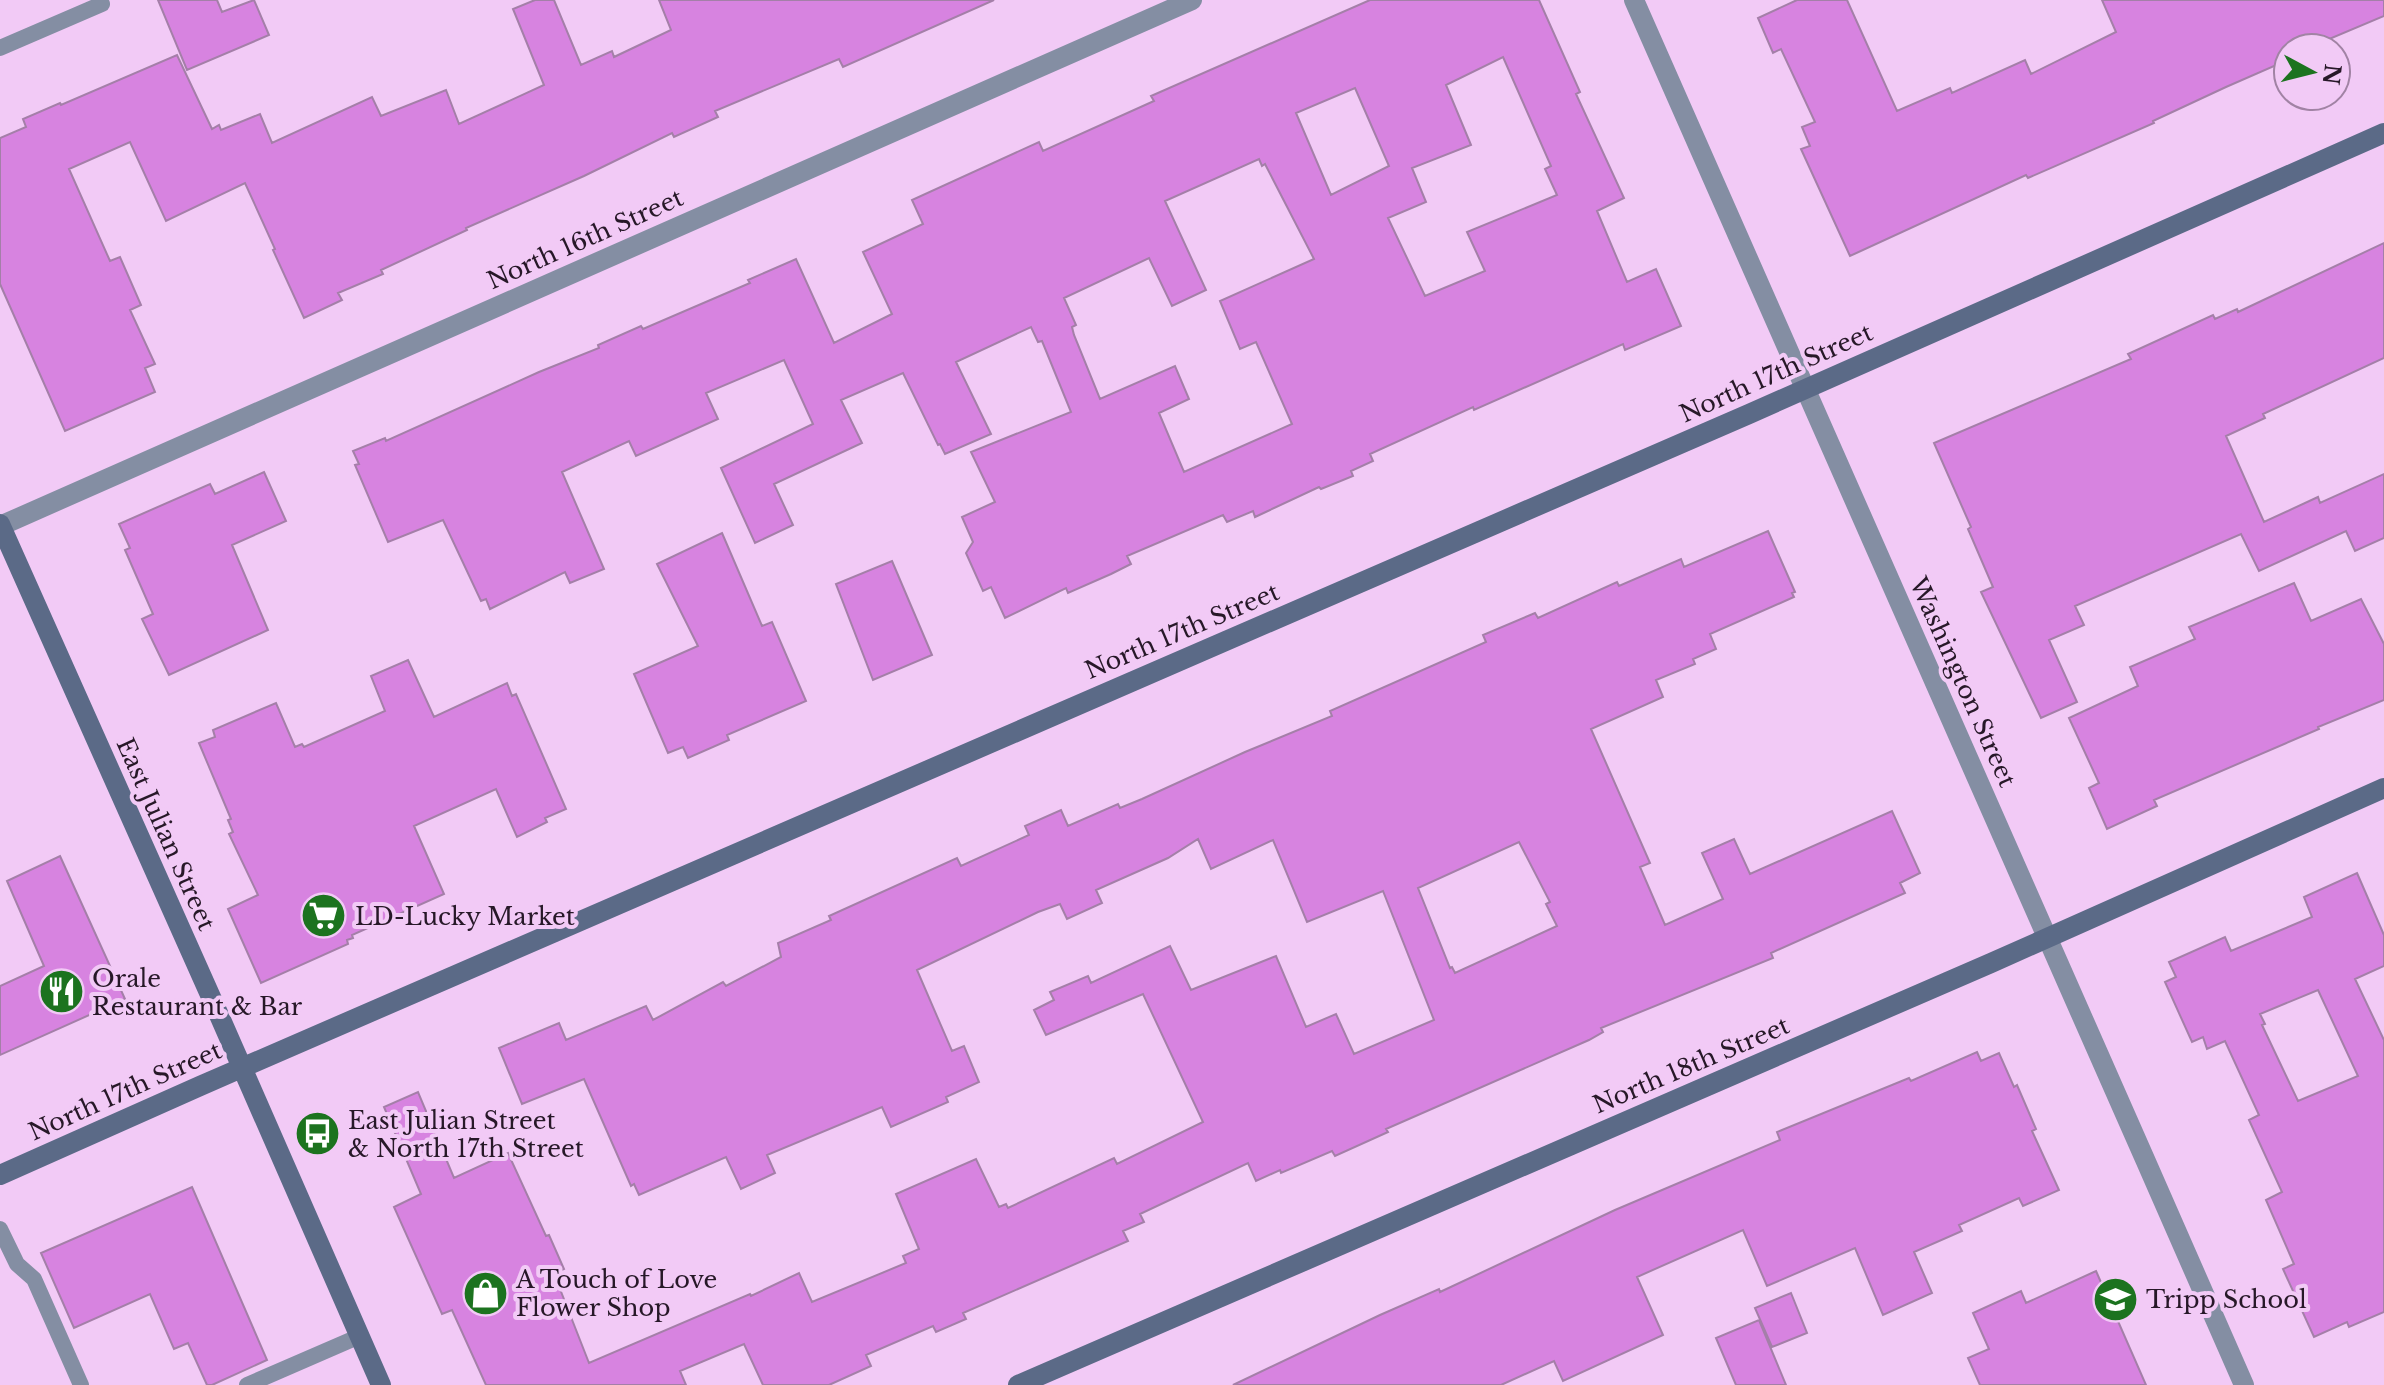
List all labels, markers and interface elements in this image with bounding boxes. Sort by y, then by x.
north arrow [2272,32,2352,112]
text: N [2317,62,2346,87]
street label: North 16th Street [483,183,687,295]
street label: North 17th Street [1675,317,1877,429]
street label: Washington Street [1903,572,2022,791]
street label: North 17th Street [1081,577,1283,685]
street label: East Julian Street [111,733,221,935]
supermarket icon: LD-Lucky Market [300,892,348,940]
place label: LD-Lucky Market [355,902,575,931]
place label: Orale Restaurant & Bar [92,964,303,1021]
restaurant icon: Orale Restaurant & Bar [37,968,85,1016]
street label: North 18th Street [1588,1011,1794,1119]
street label: North 17th Street [24,1035,226,1147]
place label: East Julian Street & North 17th Street [348,1106,584,1163]
bus stop icon: East Julian Street & North 17th Street [293,1110,341,1158]
place label: A Touch of Love Flower Shop [515,1265,717,1322]
shop icon: A Touch of Love Flower Shop [461,1269,509,1317]
school or university icon: Tripp School [2091,1275,2139,1323]
place label: Tripp School [2146,1285,2307,1314]

